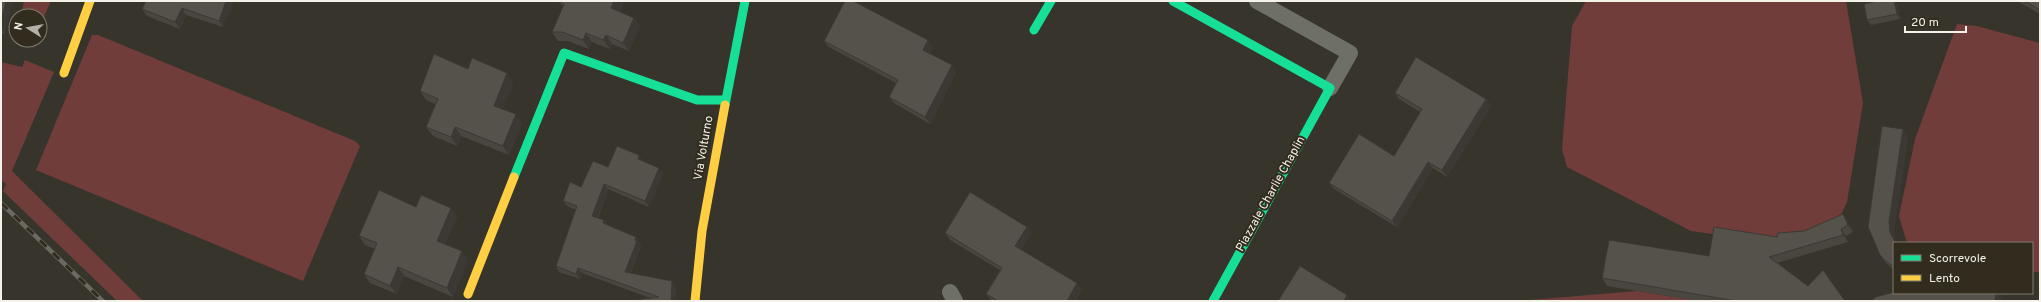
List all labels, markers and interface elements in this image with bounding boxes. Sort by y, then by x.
north arrow [8,8,48,48]
scale bar [1905,8,1966,34]
text: 20 m [1911,15,1939,31]
text: N [12,21,27,31]
street label: Via Volturno [690,114,718,182]
street label: Piazzale Charlie Chaplin [1233,133,1309,255]
legend [1893,242,2033,294]
text: Scorrevole [1929,251,1986,267]
text: Lento [1929,271,1960,287]

